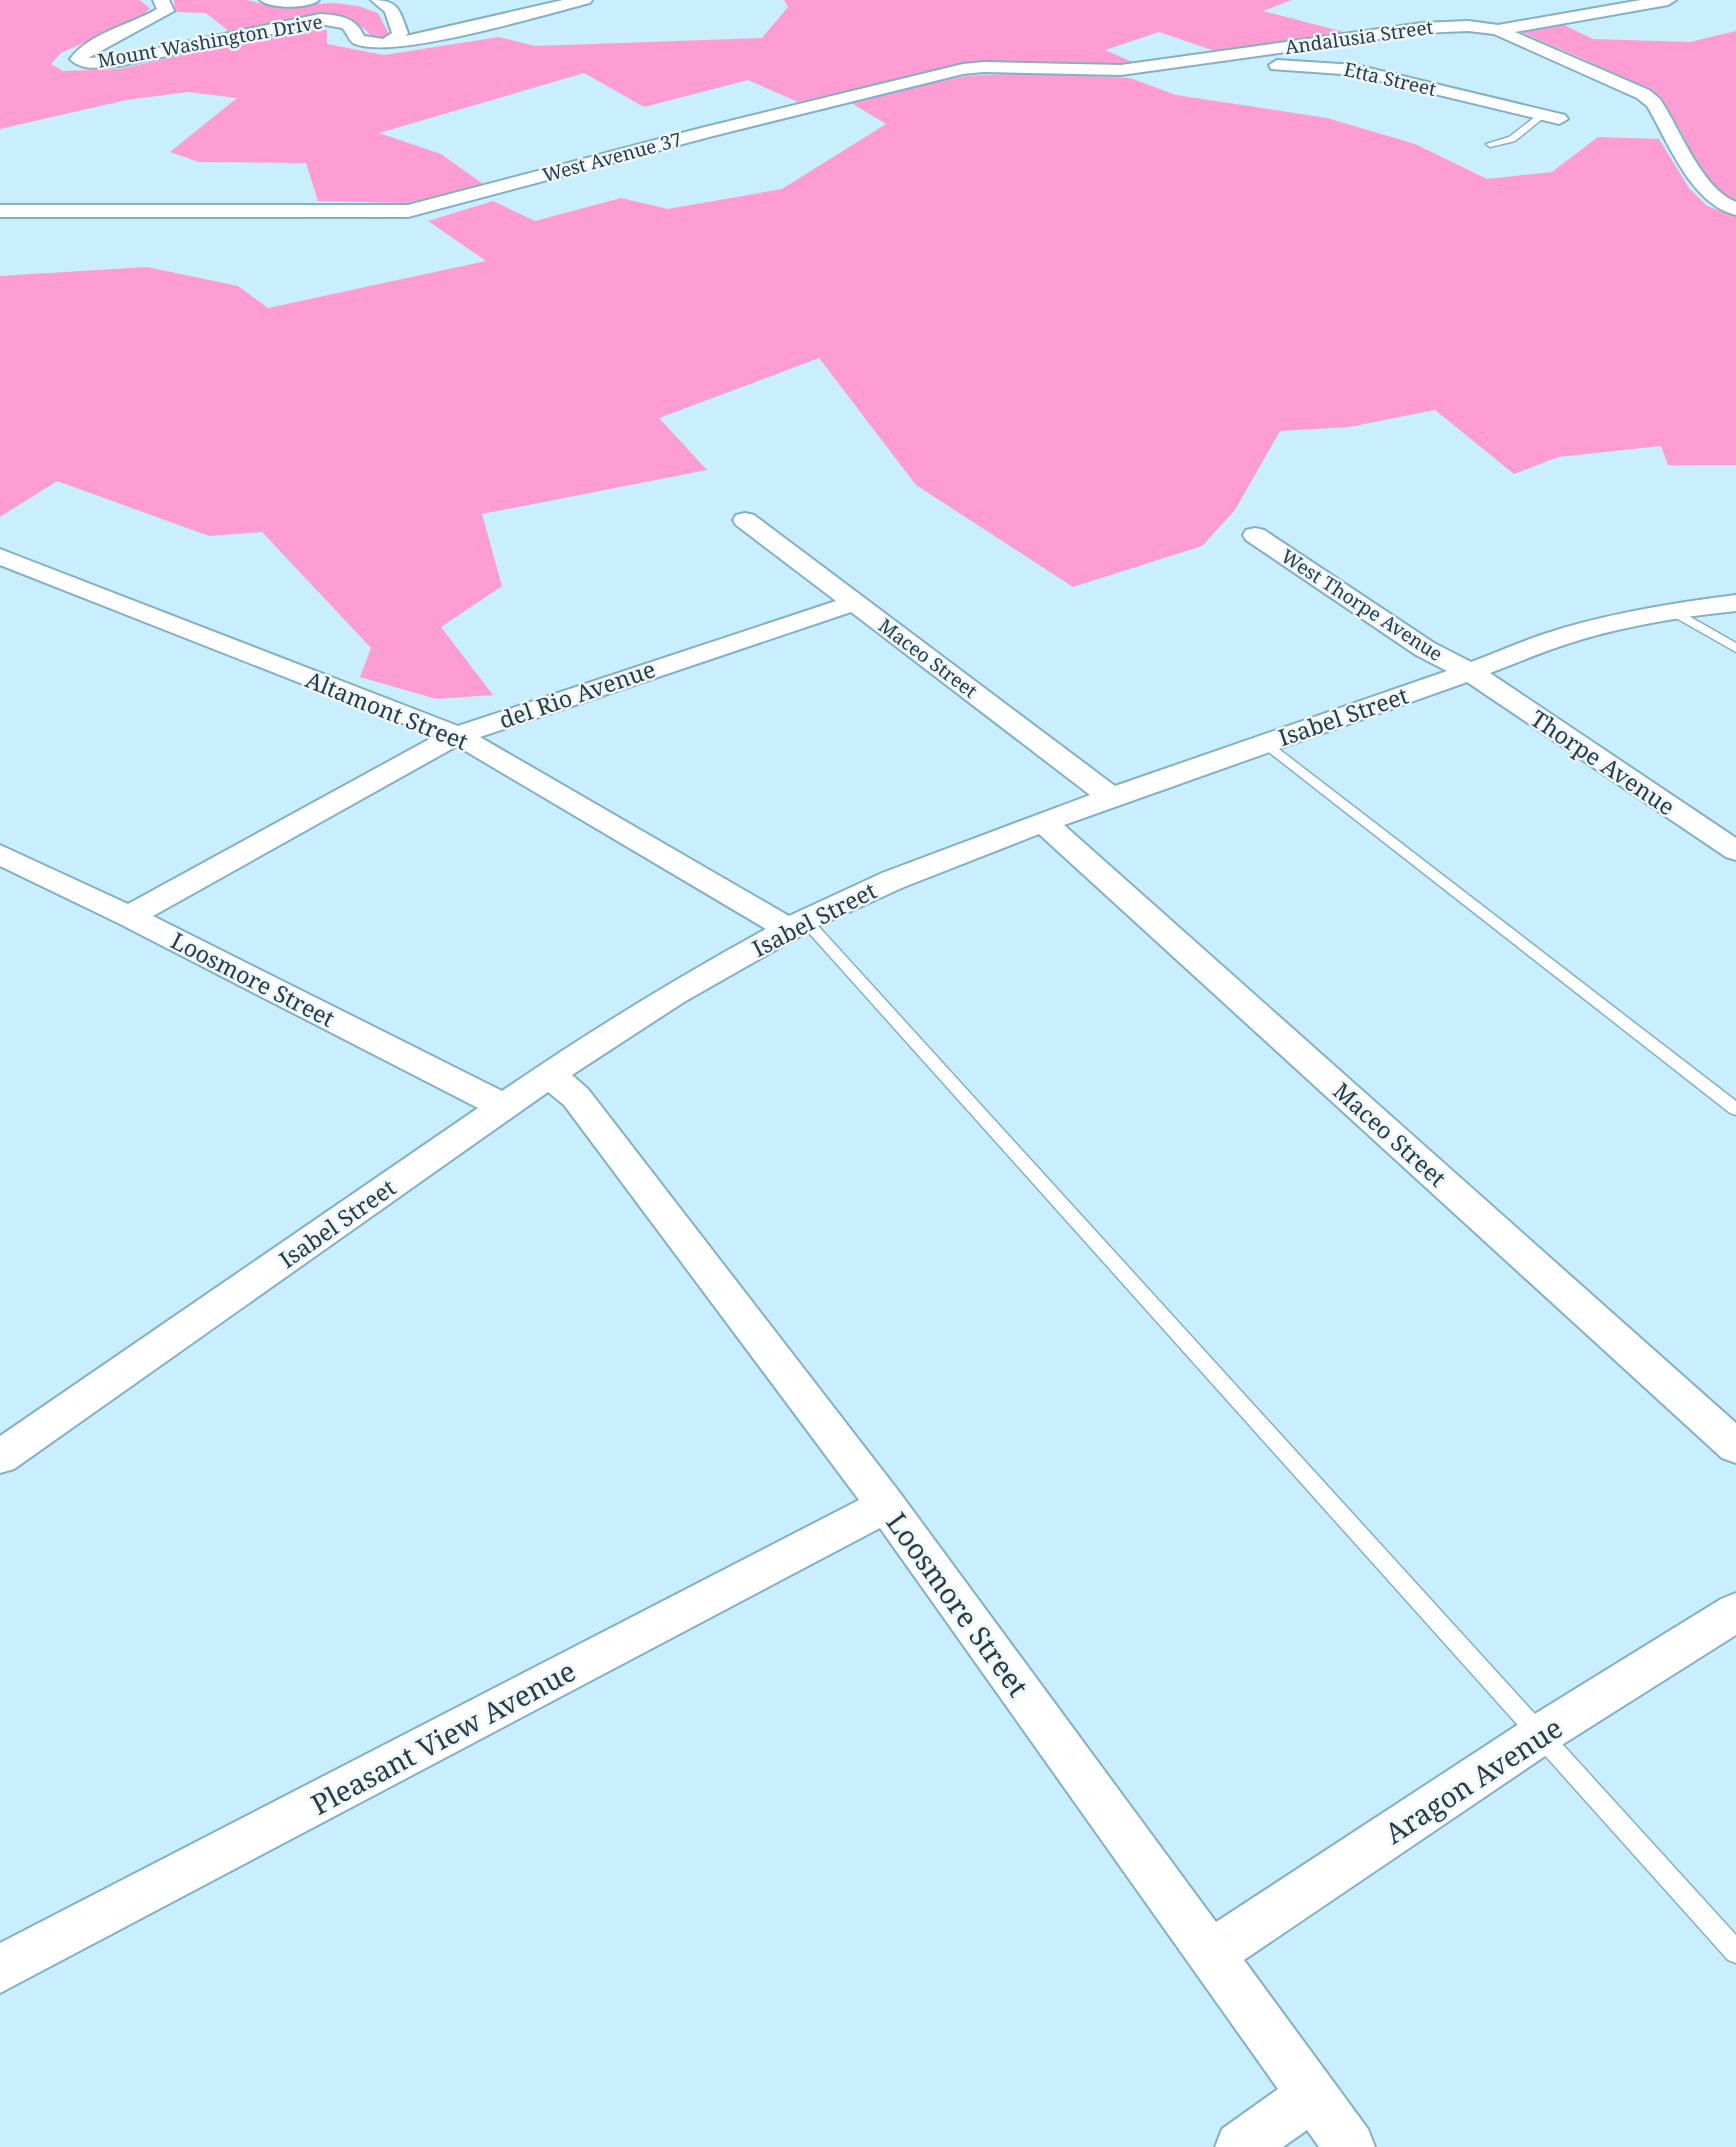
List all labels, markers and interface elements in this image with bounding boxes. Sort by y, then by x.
street label: Mount Washington Drive [95,8,325,74]
street label: Andalusia Street [1283,14,1435,60]
street label: Etta Street [1341,56,1439,102]
street label: West Avenue 37 [539,126,685,188]
street label: West Thorpe Avenue [1276,543,1448,667]
street label: Maceo Street [873,612,983,704]
street label: del Rio Avenue [495,652,659,736]
street label: Altamont Street [301,663,473,757]
street label: Isabel Street [1274,679,1412,753]
street label: Thorpe Avenue [1525,702,1681,822]
street label: Isabel Street [746,874,882,964]
street label: Loosmore Street [166,924,340,1034]
street label: Maceo Street [1327,1075,1453,1193]
street label: Isabel Street [272,1171,402,1275]
street label: Loosmore Street [878,1504,1038,1704]
street label: Pleasant View Avenue [304,1651,582,1823]
street label: Aragon Avenue [1377,1708,1569,1852]

